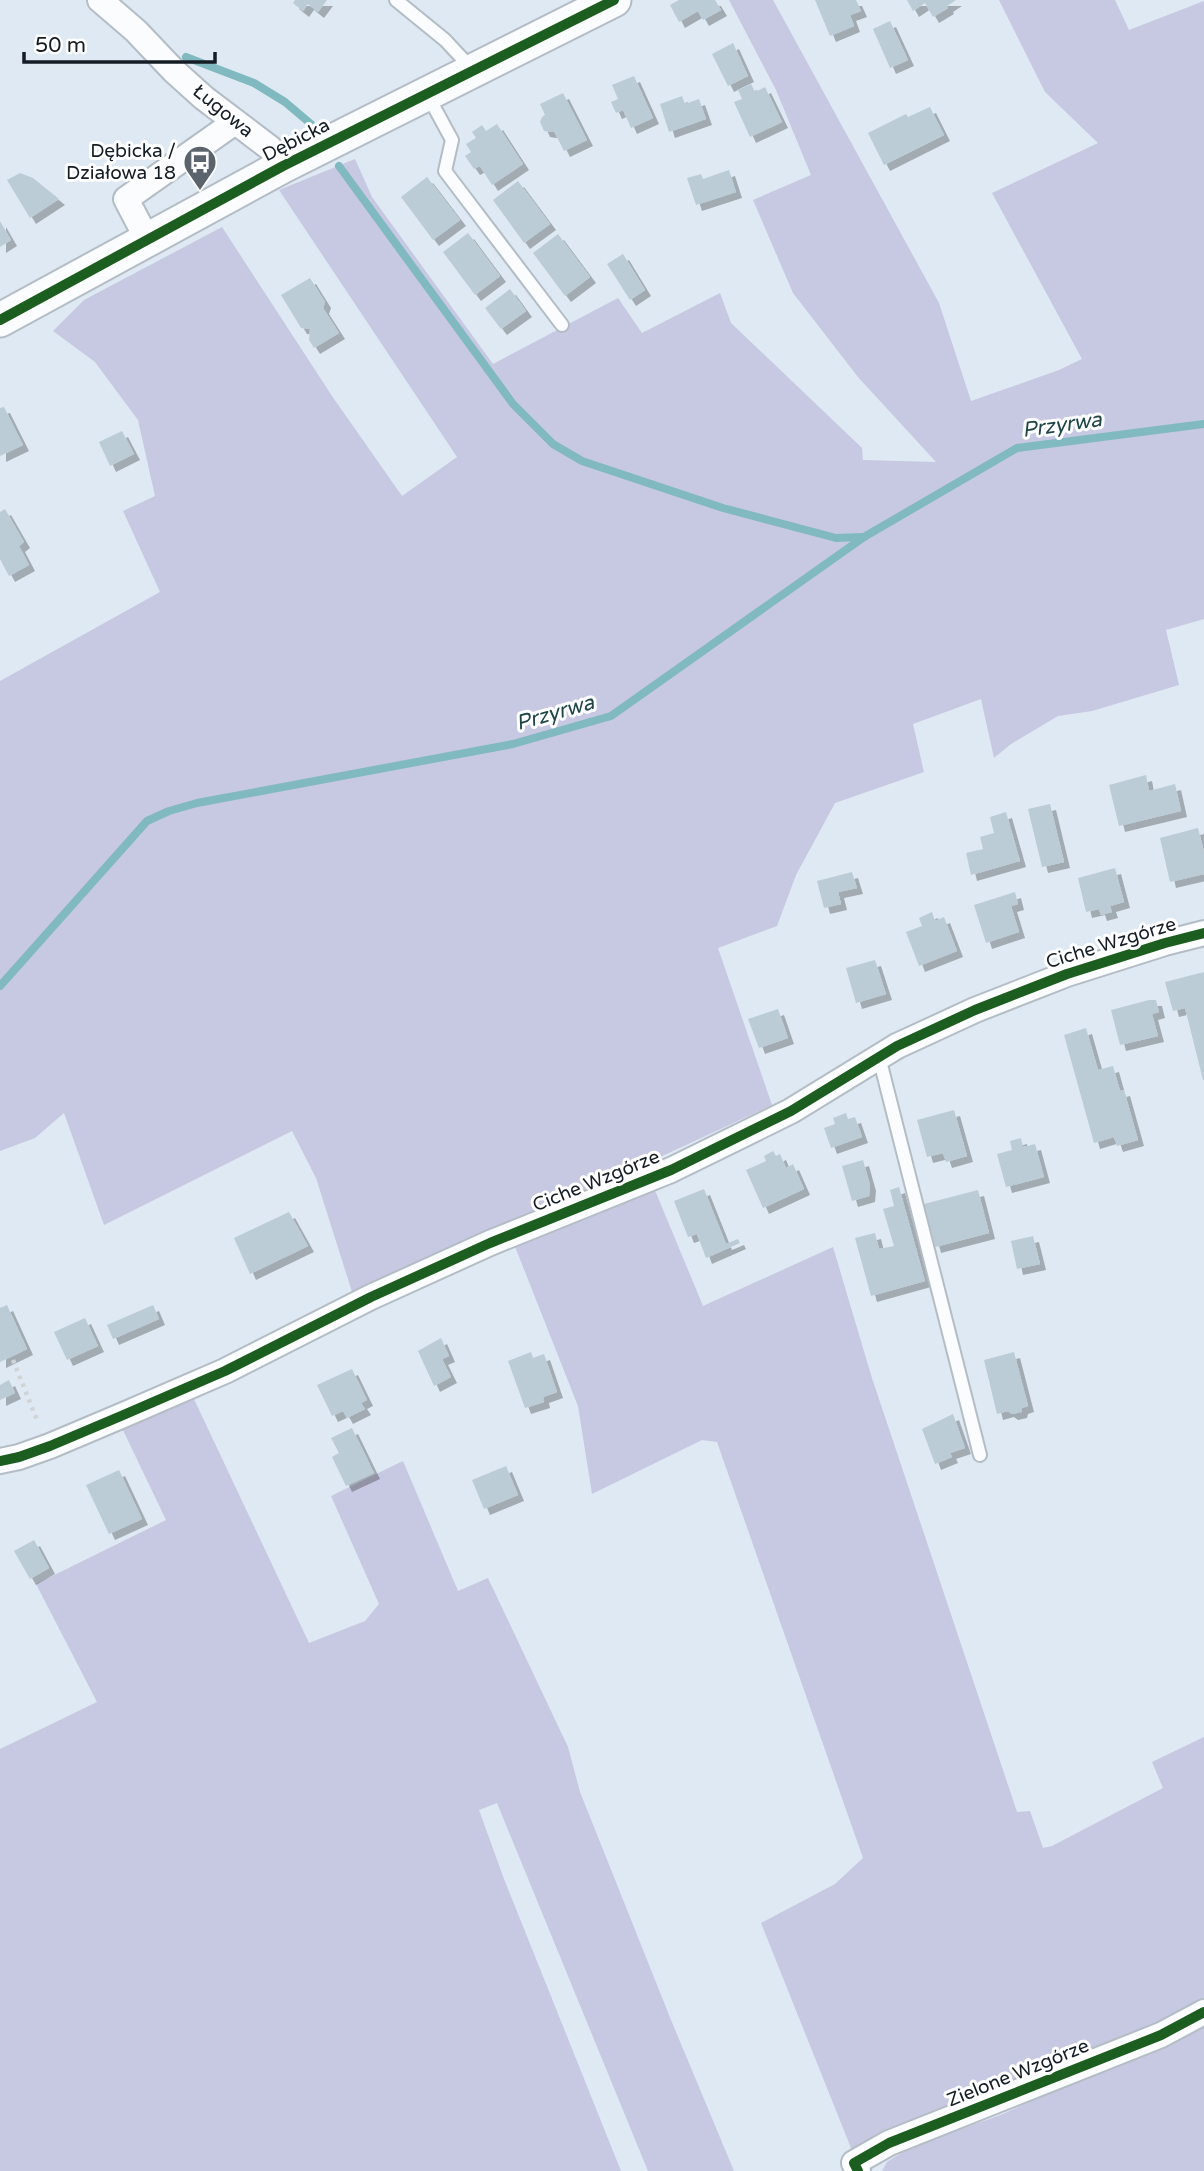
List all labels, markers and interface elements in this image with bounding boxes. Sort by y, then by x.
scale bar [24,21,215,65]
text: 50 m [35,33,86,58]
street label: Ługowa [188,80,258,142]
street label: Dębicka [259,114,333,166]
place label: Dębicka / Działowa 18 [66,140,176,184]
bus stop icon: Dębicka / Działowa 18 [181,143,219,192]
water label: Przyrwa [1021,407,1105,443]
water label: Przyrwa [513,690,598,736]
street label: Ciche Wzgórze [1043,913,1179,973]
street label: Ciche Wzgórze [529,1146,663,1216]
street label: Zielone Wzgórze [944,2035,1092,2111]

